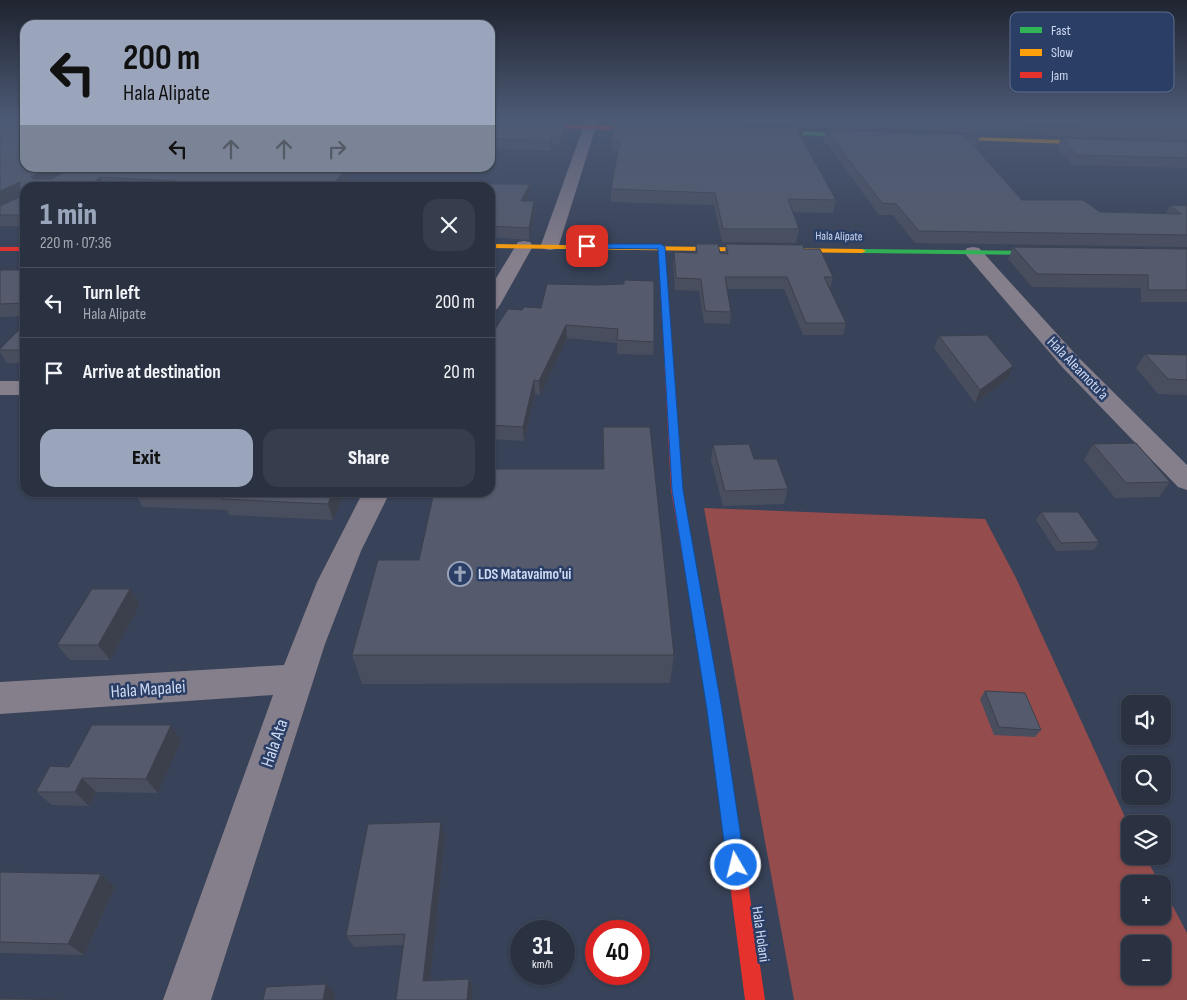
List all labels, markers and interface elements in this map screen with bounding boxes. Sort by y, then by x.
legend [1010,12,1174,92]
text: Fast [1051,22,1071,39]
text: 200 m [123,37,200,80]
icon: left [40,40,105,105]
text: Slow [1051,44,1073,61]
text: Jam [1050,67,1068,84]
text: Hala Alipate [123,80,210,107]
icon: left [164,135,192,163]
icon: ahead [217,135,245,163]
icon: ahead [270,135,298,163]
icon: right [323,135,351,163]
text: 1 min [40,197,97,233]
button: close [423,199,475,251]
pin [566,225,608,267]
street label: Hala Alipate [815,229,863,244]
icon: arrive [573,232,601,260]
text: 220 m · 07:36 [40,234,112,253]
text: Turn left [83,282,140,305]
icon: left [40,289,68,317]
text: 200 m [435,291,475,314]
text: Hala Alipate [83,305,146,324]
street label: Hala Aleamotu'a [1043,333,1113,404]
icon: arrive [40,359,68,387]
text: Arrive at destination [83,361,221,384]
text: 20 m [443,361,475,384]
button: Exit [40,429,253,487]
button: Share [263,429,475,487]
church icon: LDS Matavaimo'ui [447,561,473,587]
place label: LDS Matavaimo'ui [478,565,571,584]
street label: Hala Mapalei [110,676,186,703]
map controls [1121,695,1171,985]
button: sound [1121,695,1171,745]
street label: Hala Ata [257,716,292,770]
button: search [1121,755,1171,805]
button: layers [1121,815,1171,865]
position arrow [709,838,761,890]
button: + [1121,875,1171,925]
street label: Hala Holani [747,905,774,963]
speed limit sign: 40 [585,920,650,985]
text: 31 [532,931,553,962]
button: − [1121,935,1171,985]
text: km/h [532,957,553,972]

